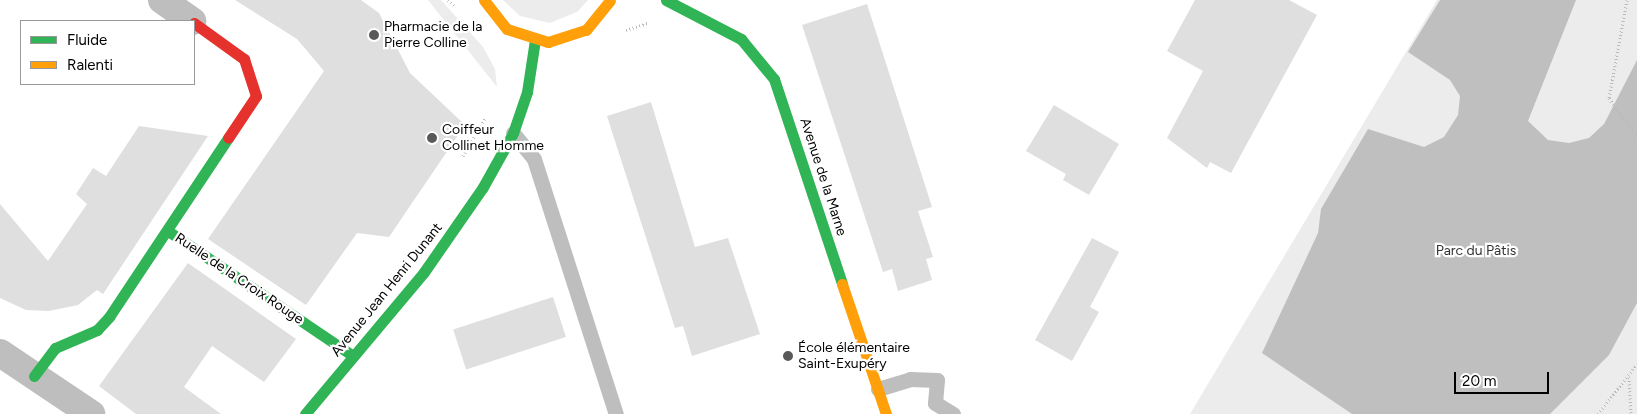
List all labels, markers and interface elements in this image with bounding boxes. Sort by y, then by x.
place label: Pharmacie de la Pierre Colline [384,19,482,52]
legend [20,20,195,85]
marker: Pharmacie de la Pierre Colline [368,29,380,41]
text: Fluide [67,31,107,49]
text: Ralenti [67,56,113,74]
street label: Avenue de la Marne [796,116,850,238]
place label: Coiffeur Collinet Homme [442,122,544,154]
marker: Coiffeur Collinet Homme [426,132,438,144]
street label: Avenue Jean Henri Dunant [328,220,446,360]
street label: Ruelle de la Croix Rouge [172,230,306,328]
park label: Parc du Pâtis [1436,243,1516,259]
place label: École élémentaire Saint-Exupéry [798,340,910,372]
marker: École élémentaire Saint-Exupéry [782,350,794,362]
scale bar [1457,362,1552,394]
text: 20 m [1462,372,1496,390]

